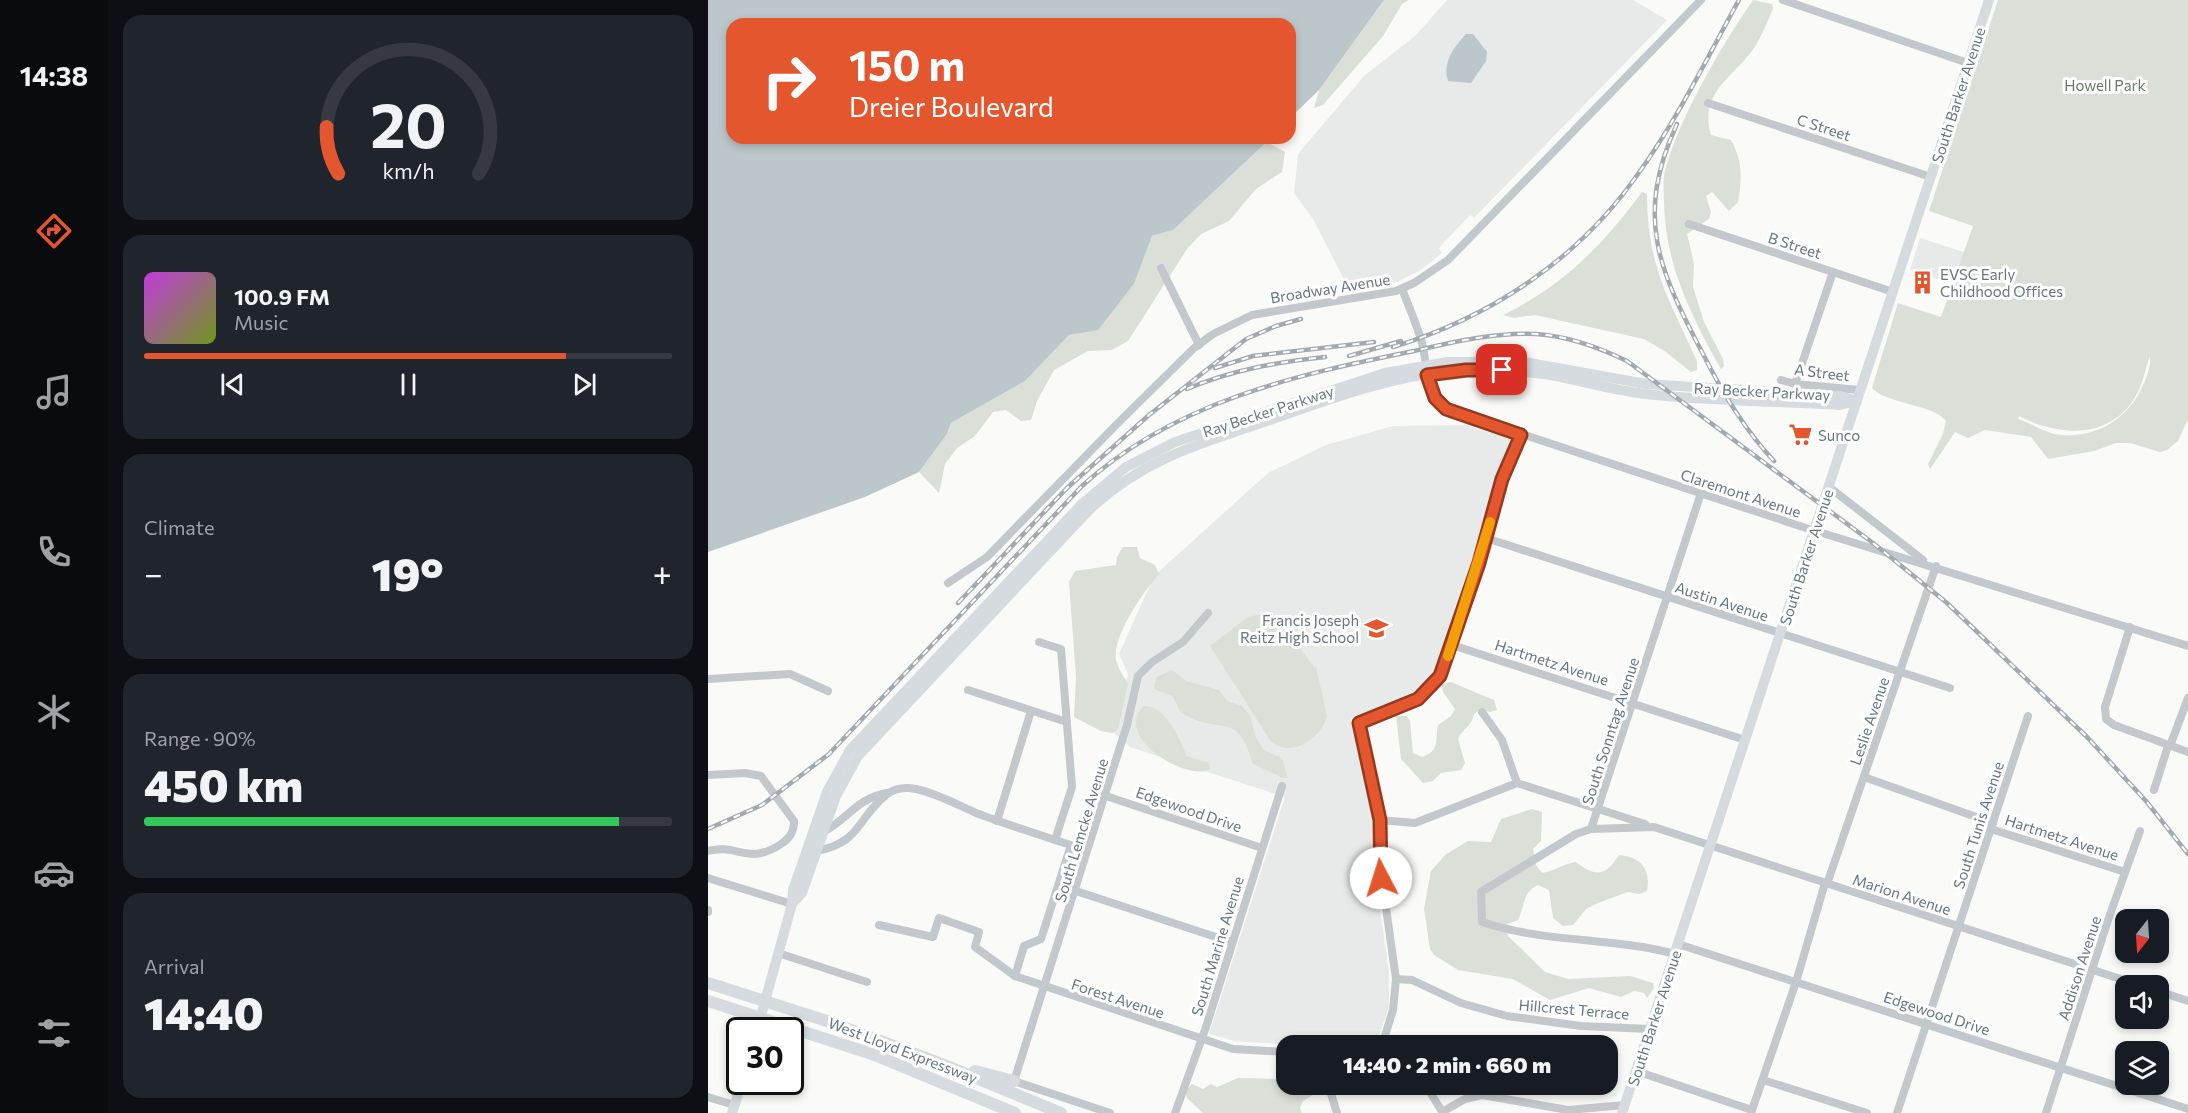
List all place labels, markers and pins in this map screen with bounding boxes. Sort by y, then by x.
place label: EVSC Early Childhood Offices [1940,265,2063,300]
building icon: EVSC Early Childhood Offices [1909,270,1935,296]
pin [1476,344,1527,395]
supermarket icon: Sunco [1787,422,1813,448]
place label: Sunco [1818,426,1860,444]
place label: Francis Joseph Reitz High School [1240,611,1359,646]
school or university icon: Francis Joseph Reitz High School [1364,616,1390,642]

